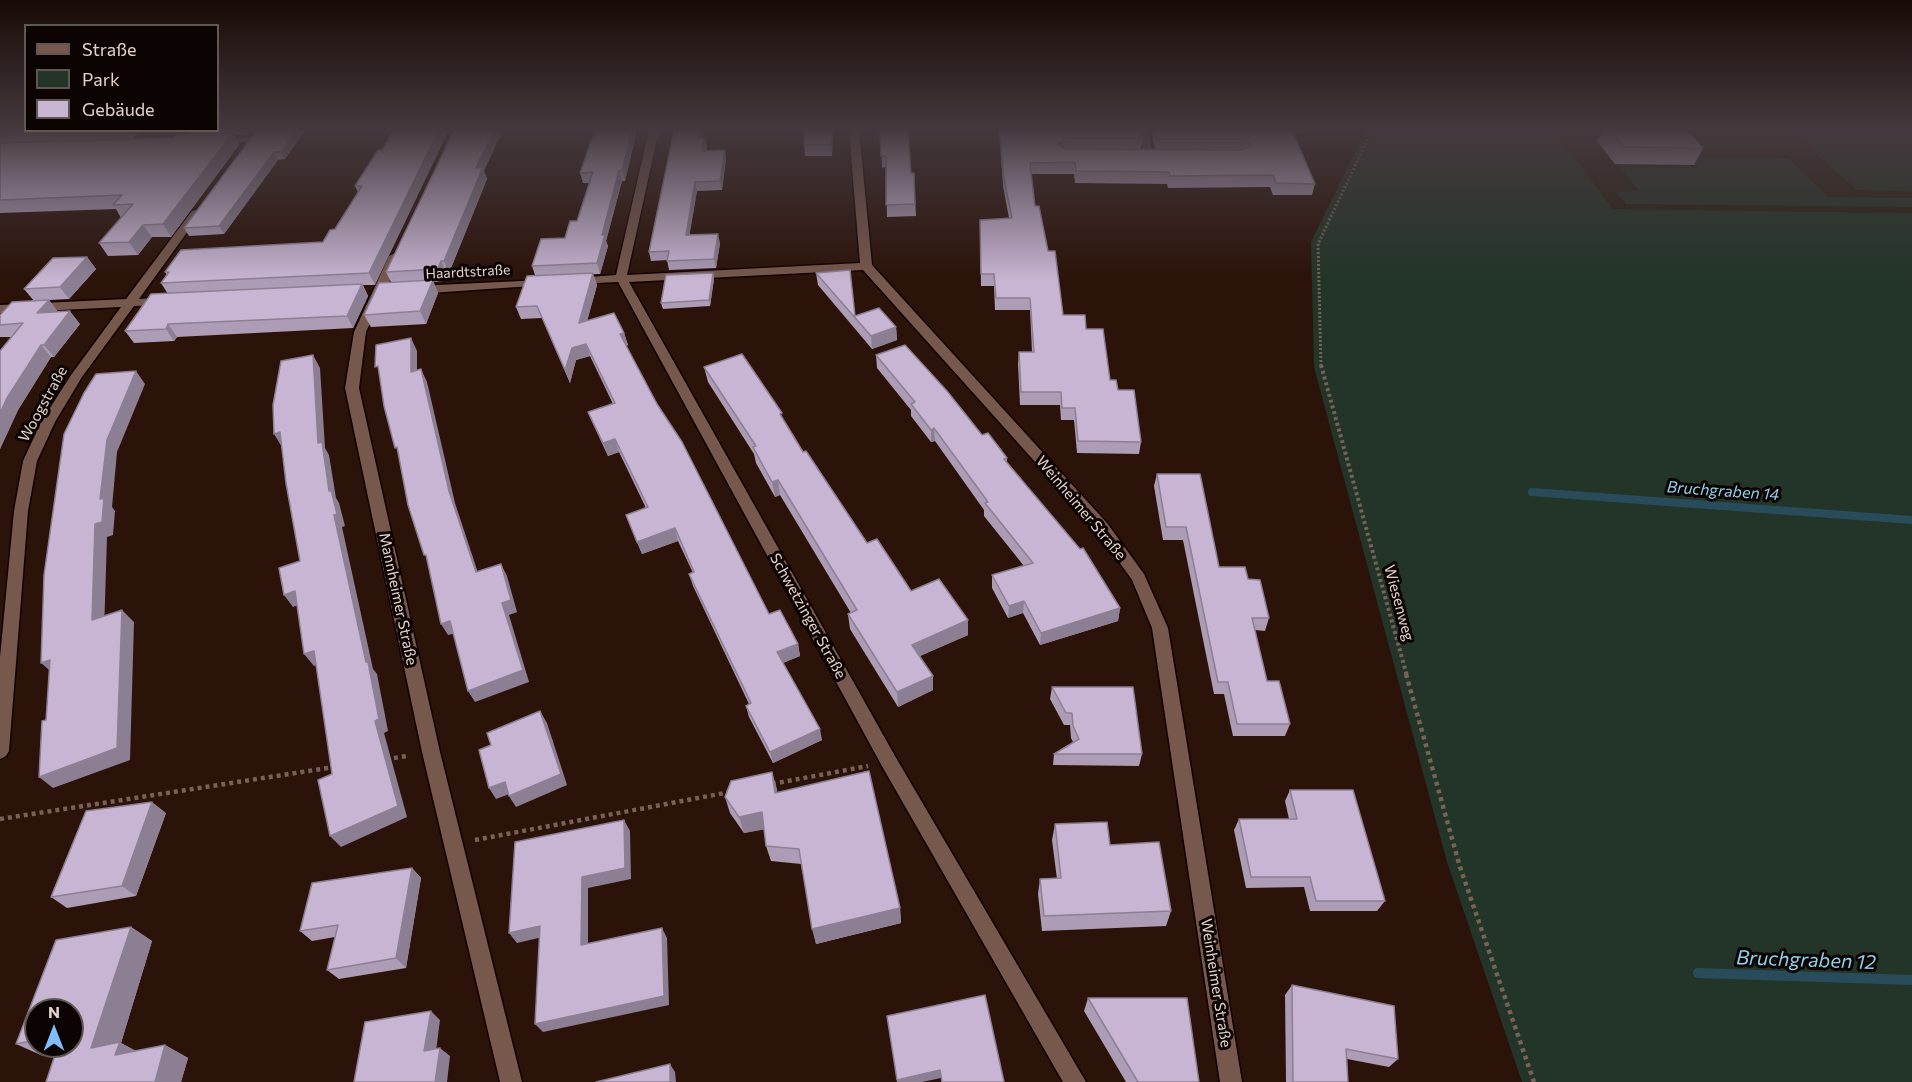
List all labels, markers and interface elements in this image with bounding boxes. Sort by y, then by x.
legend [24,24,219,132]
text: Straße [82,38,137,60]
text: Park [82,68,120,90]
text: Gebäude [82,98,155,120]
street label: Haardtstraße [425,261,511,283]
street label: Woogstraße [15,363,71,445]
street label: Weinheimer Straße [1032,452,1130,564]
water label: Bruchgraben 14 [1666,477,1780,505]
street label: Mannheimer Straße [375,531,421,667]
street label: Schwetzinger Straße [766,550,850,682]
street label: Wiesenweg [1380,563,1418,643]
street label: Weinheimer Straße [1197,917,1235,1049]
water label: Bruchgraben 12 [1736,946,1876,974]
north arrow [24,998,84,1058]
text: N [48,1002,60,1021]

